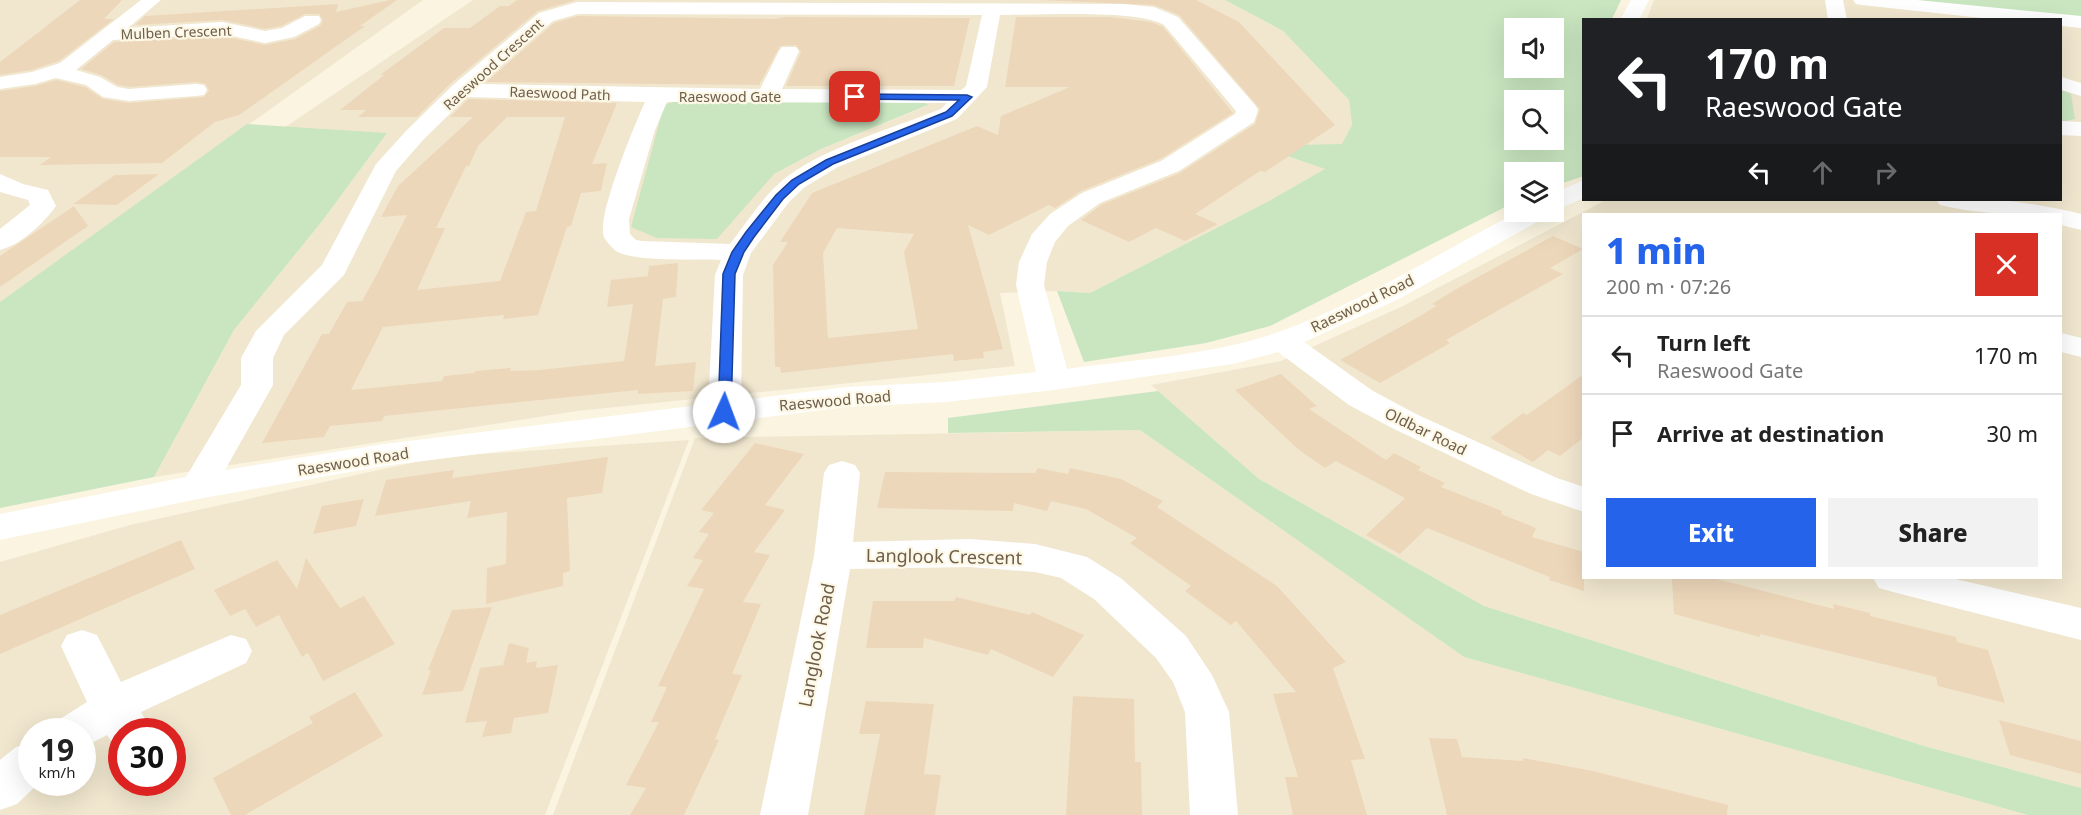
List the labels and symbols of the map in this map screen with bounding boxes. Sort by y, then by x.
street label: Raeswood Crescent [439,14,547,114]
street label: Mulben Crescent [120,21,232,43]
pin [829,71,880,122]
street label: Raeswood Path [509,82,611,104]
street label: Raeswood Gate [679,87,781,106]
street label: Raeswood Road [1307,269,1417,337]
position arrow [692,380,756,444]
street label: Raeswood Road [778,385,892,415]
street label: Oldbar Road [1382,403,1470,459]
street label: Raeswood Road [296,442,410,480]
street label: Langlook Crescent [866,543,1023,569]
street label: Langlook Road [792,581,840,709]
speed limit sign: 30 [108,718,186,796]

